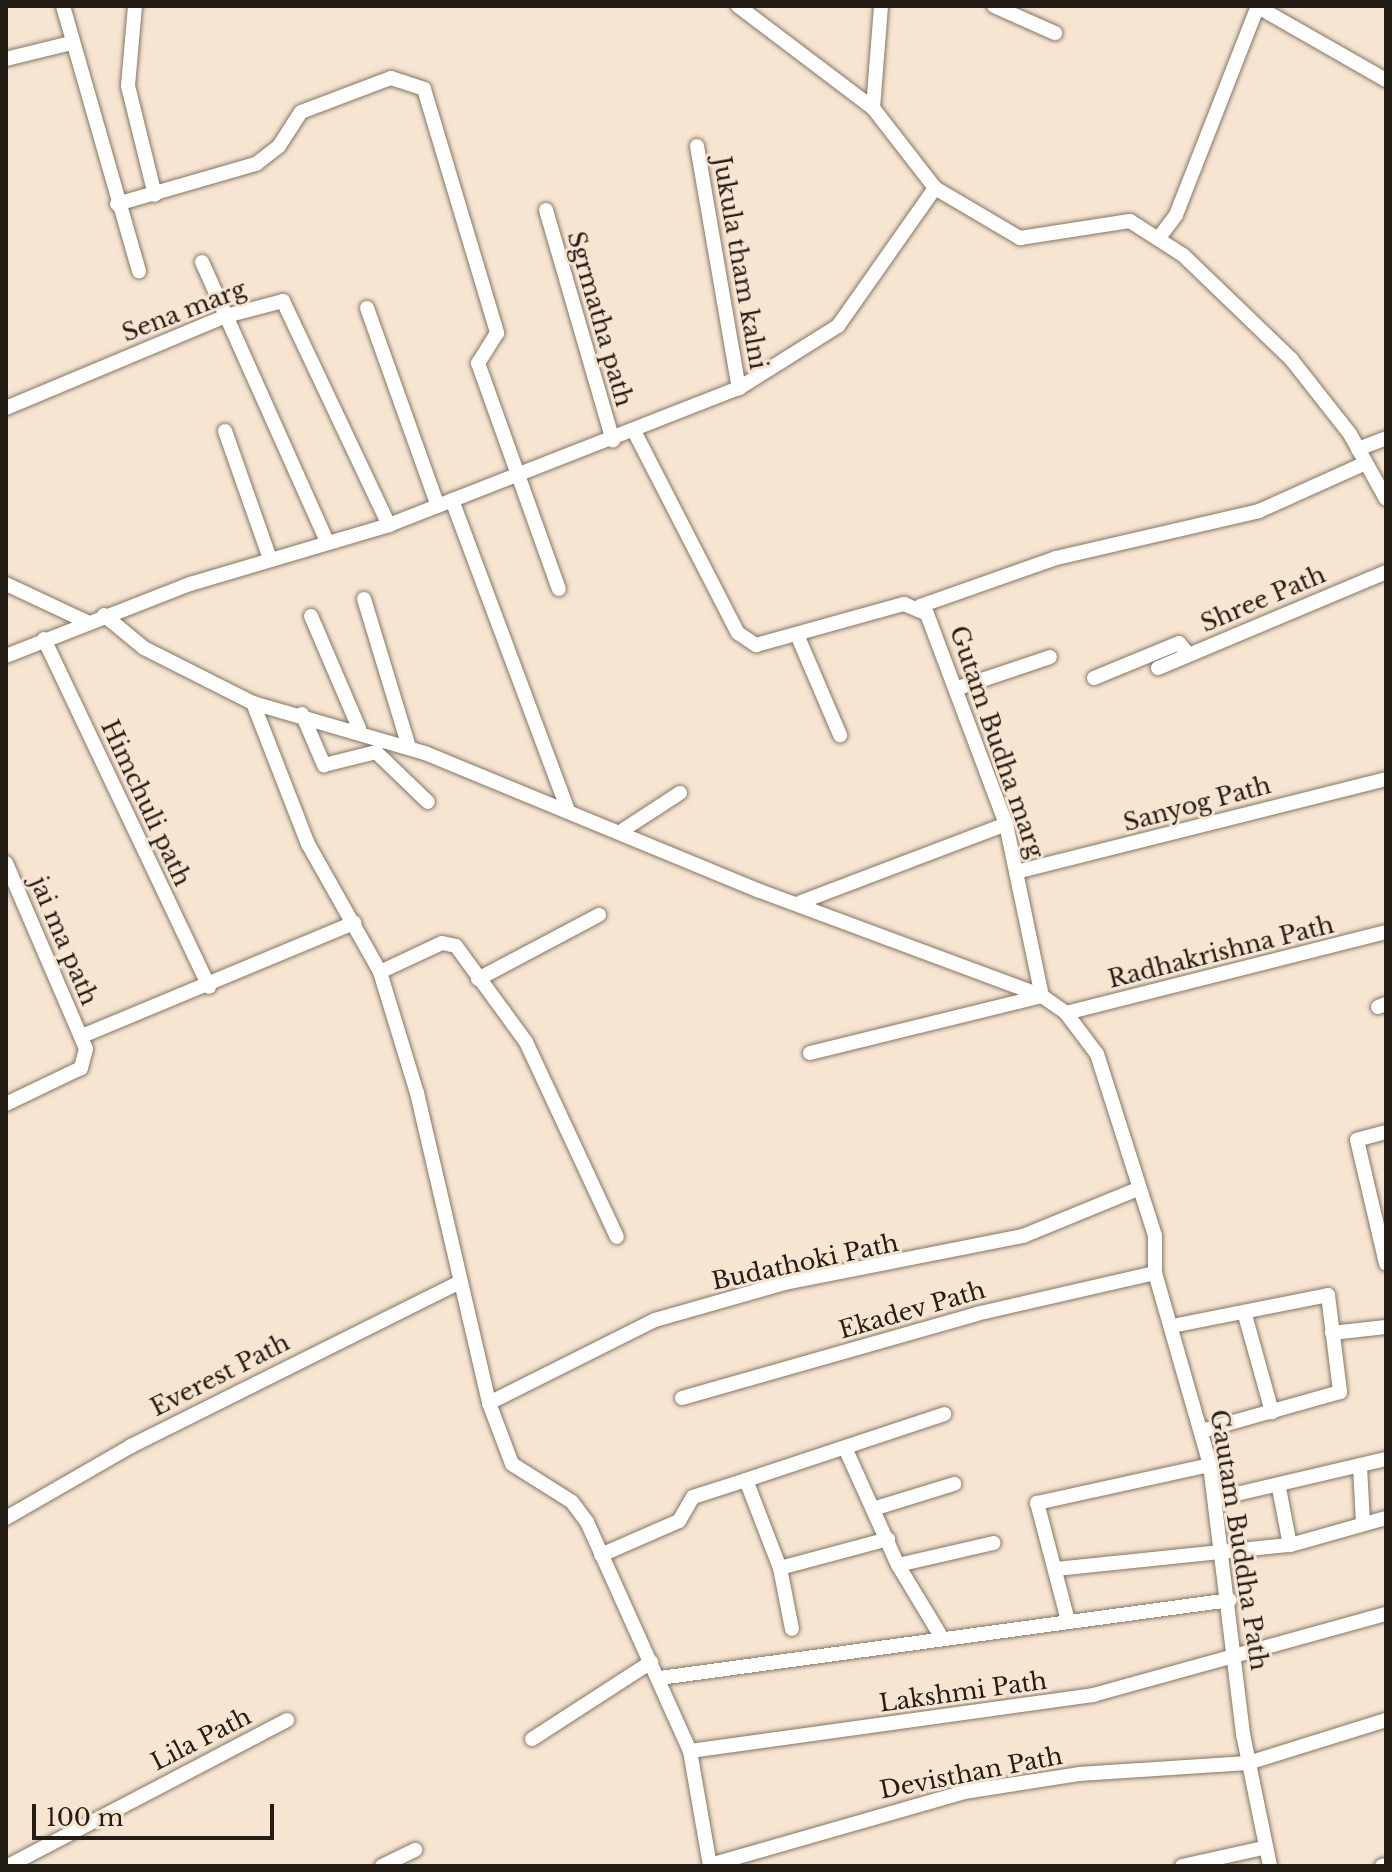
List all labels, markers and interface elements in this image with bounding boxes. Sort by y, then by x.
street label: Jukula tham kalni [707,154,773,372]
street label: Sgrmatha path [561,228,639,410]
street label: Sena marg [118,274,250,348]
street label: Shree Path [1196,560,1330,638]
street label: Gutam Budha marg [944,622,1050,862]
street label: Himchuli path [95,716,197,890]
street label: Sanyog Path [1120,770,1274,838]
street label: jai ma path [24,872,104,1010]
street label: Radhakrishna Path [1105,910,1337,994]
street label: Budathoki Path [709,1228,901,1296]
street label: Ekadev Path [835,1275,989,1345]
street label: Everest Path [146,1328,294,1422]
street label: Gautam Buddha Path [1204,1407,1274,1673]
street label: Lakshmi Path [877,1666,1049,1718]
street label: Lila Path [146,1701,256,1777]
street label: Devisthan Path [877,1741,1065,1805]
scale bar [36,1788,278,1838]
text: 100 m [46,1803,124,1832]

